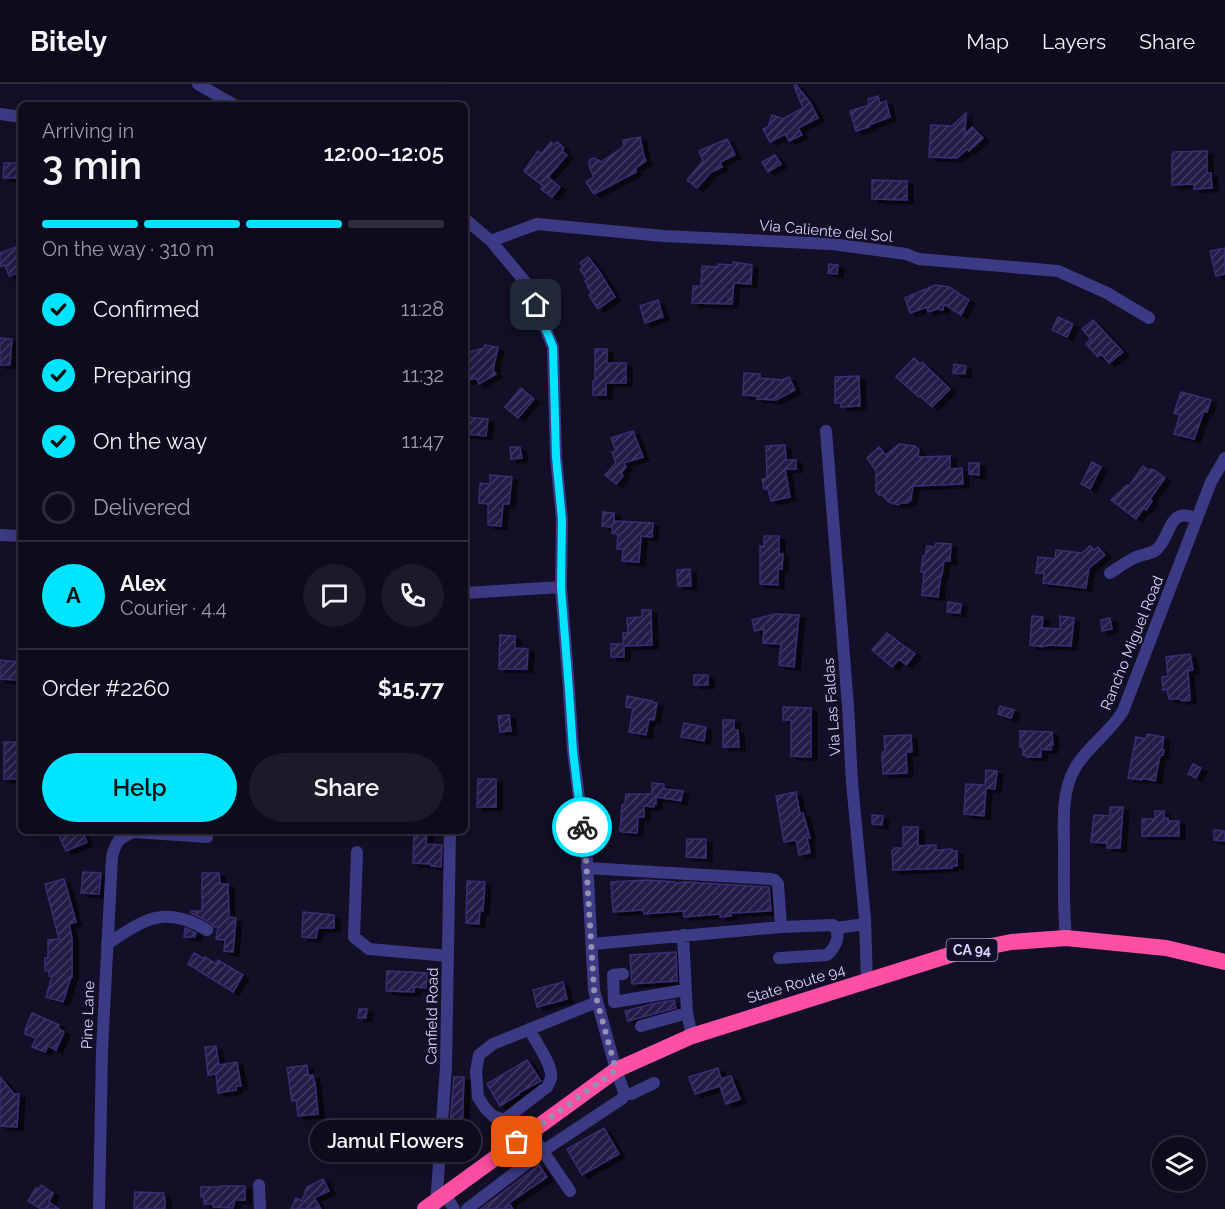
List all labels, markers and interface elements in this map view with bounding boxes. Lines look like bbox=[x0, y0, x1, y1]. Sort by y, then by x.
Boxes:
text: Bitely bbox=[30, 25, 107, 58]
text: Map bbox=[966, 29, 1009, 54]
text: Layers bbox=[1042, 29, 1106, 54]
text: Share bbox=[1139, 29, 1195, 54]
text: Arriving in bbox=[42, 119, 134, 143]
text: 12:00–12:05 bbox=[324, 140, 444, 166]
text: 3 min bbox=[42, 142, 142, 188]
street label: Via Caliente del Sol bbox=[758, 216, 894, 246]
text: On the way · 310 m bbox=[42, 237, 214, 261]
pin bbox=[510, 279, 561, 330]
icon: home bbox=[519, 288, 552, 321]
icon: check bbox=[42, 293, 75, 326]
text: Confirmed bbox=[93, 296, 200, 322]
text: 11:28 bbox=[401, 297, 444, 321]
icon: check bbox=[42, 359, 75, 392]
text: Preparing bbox=[93, 362, 191, 388]
text: 11:32 bbox=[402, 363, 444, 387]
icon: check bbox=[42, 425, 75, 458]
text: On the way bbox=[93, 428, 207, 454]
text: 11:47 bbox=[402, 429, 444, 453]
text: Delivered bbox=[93, 494, 191, 520]
button: chat bbox=[303, 564, 366, 627]
button: phone bbox=[381, 564, 444, 627]
text: Alex bbox=[120, 570, 166, 596]
street label: Rancho Miguel Road bbox=[1097, 573, 1167, 713]
text: A bbox=[66, 582, 81, 608]
text: Courier · 4.4 bbox=[120, 596, 227, 620]
street label: Via Las Faldas bbox=[820, 657, 844, 757]
text: Order #2260 bbox=[42, 675, 170, 701]
text: $15.77 bbox=[378, 675, 444, 701]
button: Help bbox=[42, 753, 237, 822]
button: Share bbox=[249, 753, 444, 822]
courier bbox=[552, 797, 612, 857]
icon: bike bbox=[566, 811, 599, 844]
road number: CA 94 bbox=[946, 939, 998, 961]
street label: State Route 94 bbox=[745, 961, 847, 1007]
street label: Canfield Road bbox=[422, 967, 442, 1065]
street label: Pine Lane bbox=[78, 980, 98, 1050]
pin bbox=[491, 1116, 542, 1167]
callout: Jamul Flowers bbox=[310, 1121, 481, 1163]
icon: bag bbox=[500, 1125, 533, 1158]
text: Jamul Flowers bbox=[327, 1129, 464, 1153]
map controls bbox=[1152, 1137, 1206, 1191]
button: layers bbox=[1152, 1137, 1206, 1191]

